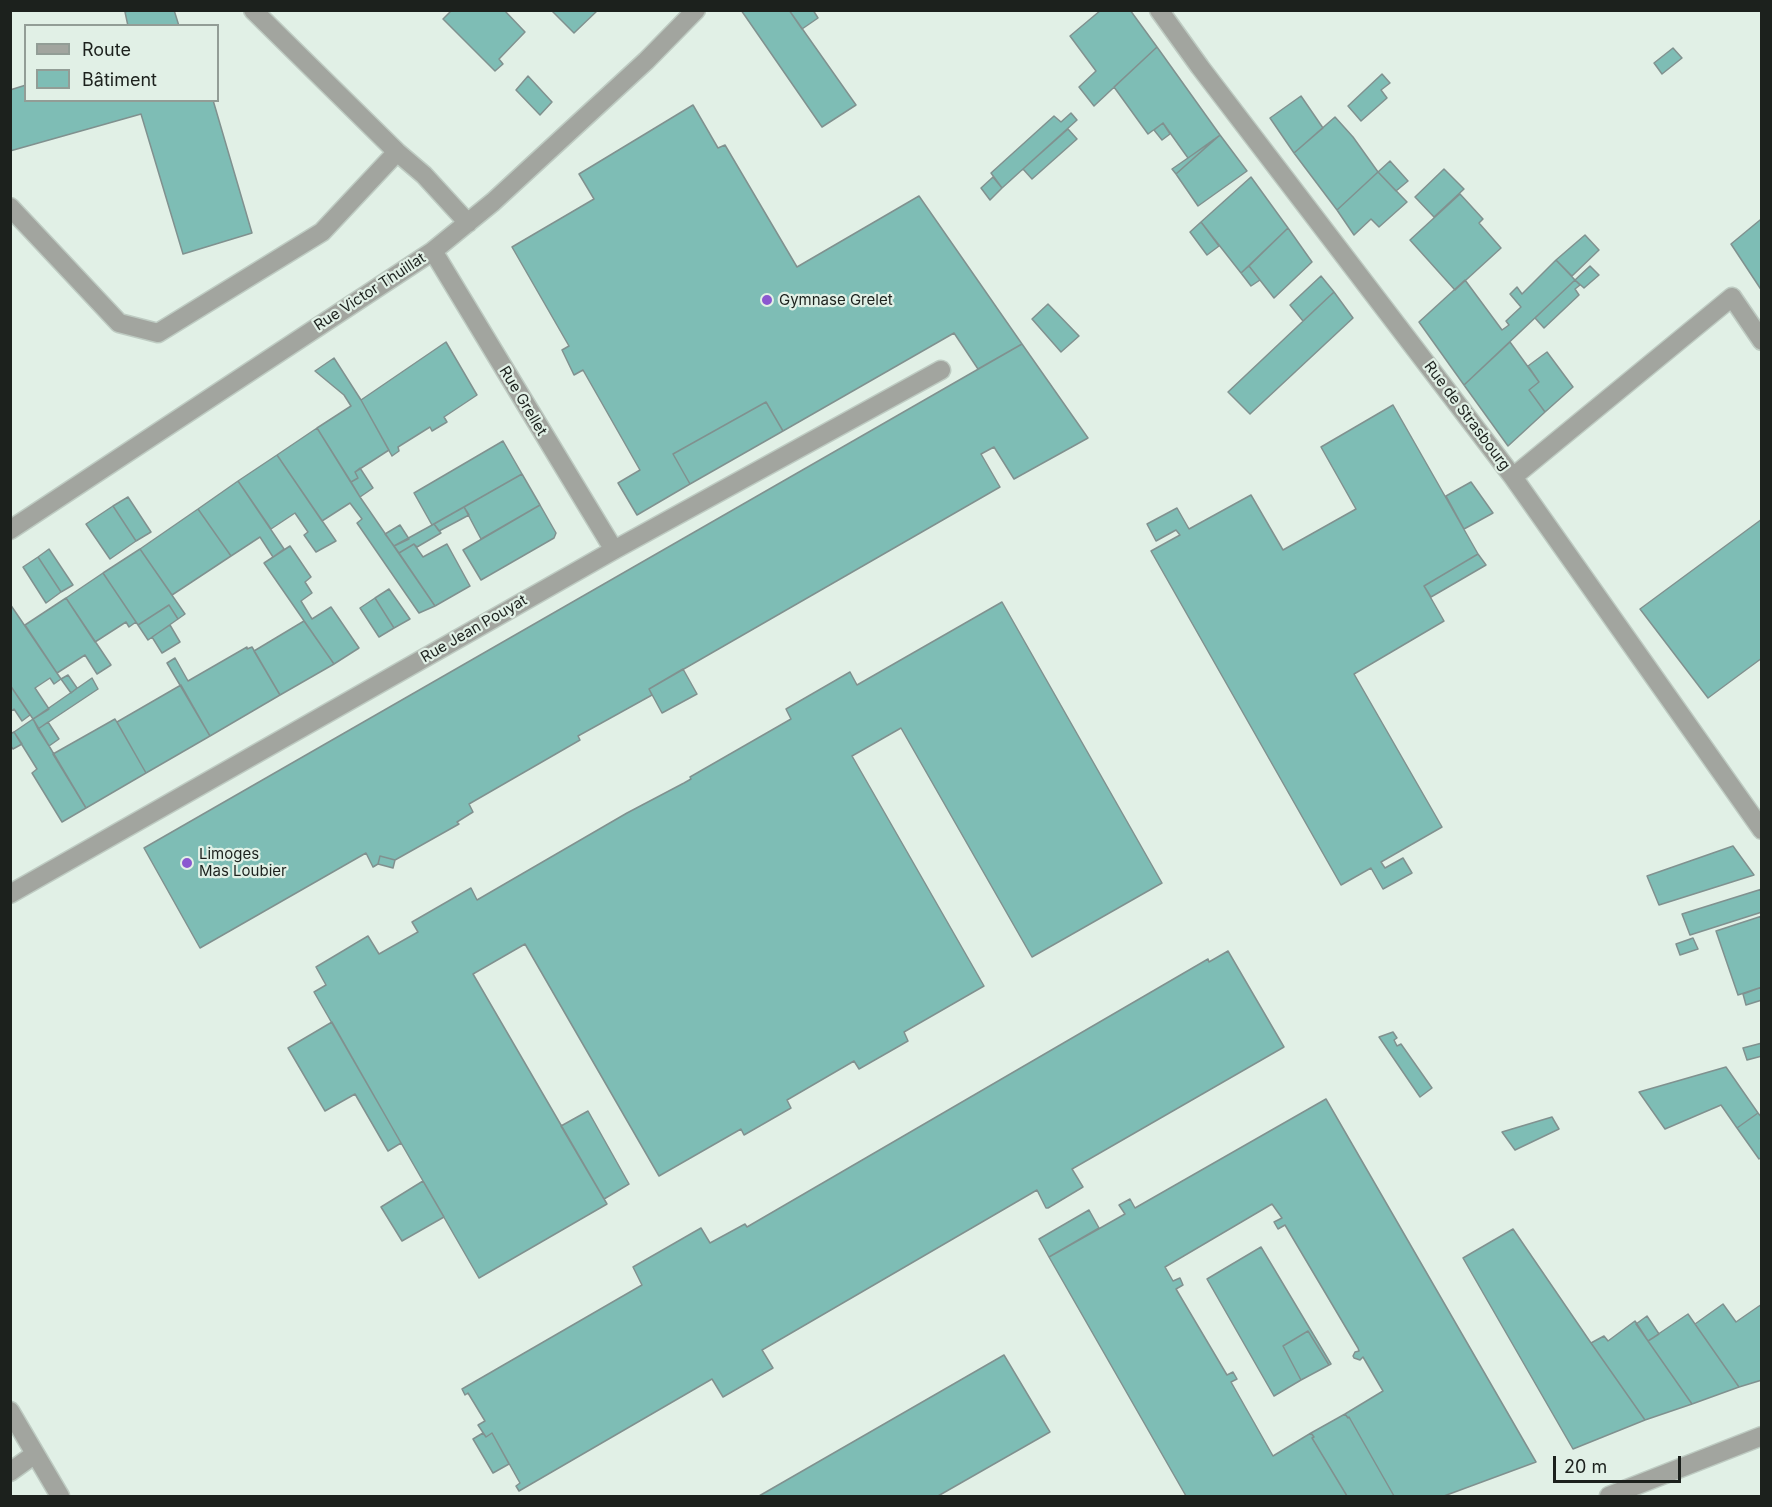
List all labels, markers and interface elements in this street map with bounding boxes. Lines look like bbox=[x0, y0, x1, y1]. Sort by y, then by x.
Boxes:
legend bbox=[24, 24, 219, 102]
text: Route bbox=[82, 39, 131, 60]
text: Bâtiment bbox=[82, 69, 157, 90]
street label: Rue Victor Thuillat bbox=[311, 249, 429, 335]
place label: Gymnase Grelet bbox=[779, 291, 893, 309]
marker: Gymnase Grelet bbox=[760, 293, 774, 307]
street label: Rue de Strasbourg bbox=[1420, 358, 1514, 474]
street label: Rue Grellet bbox=[495, 363, 551, 439]
street label: Rue Jean Pouyat bbox=[418, 591, 530, 667]
place label: Limoges Mas Loubier bbox=[199, 845, 287, 880]
marker: Limoges Mas Loubier bbox=[180, 856, 194, 870]
scale bar bbox=[1556, 1444, 1684, 1482]
text: 20 m bbox=[1564, 1456, 1607, 1477]

